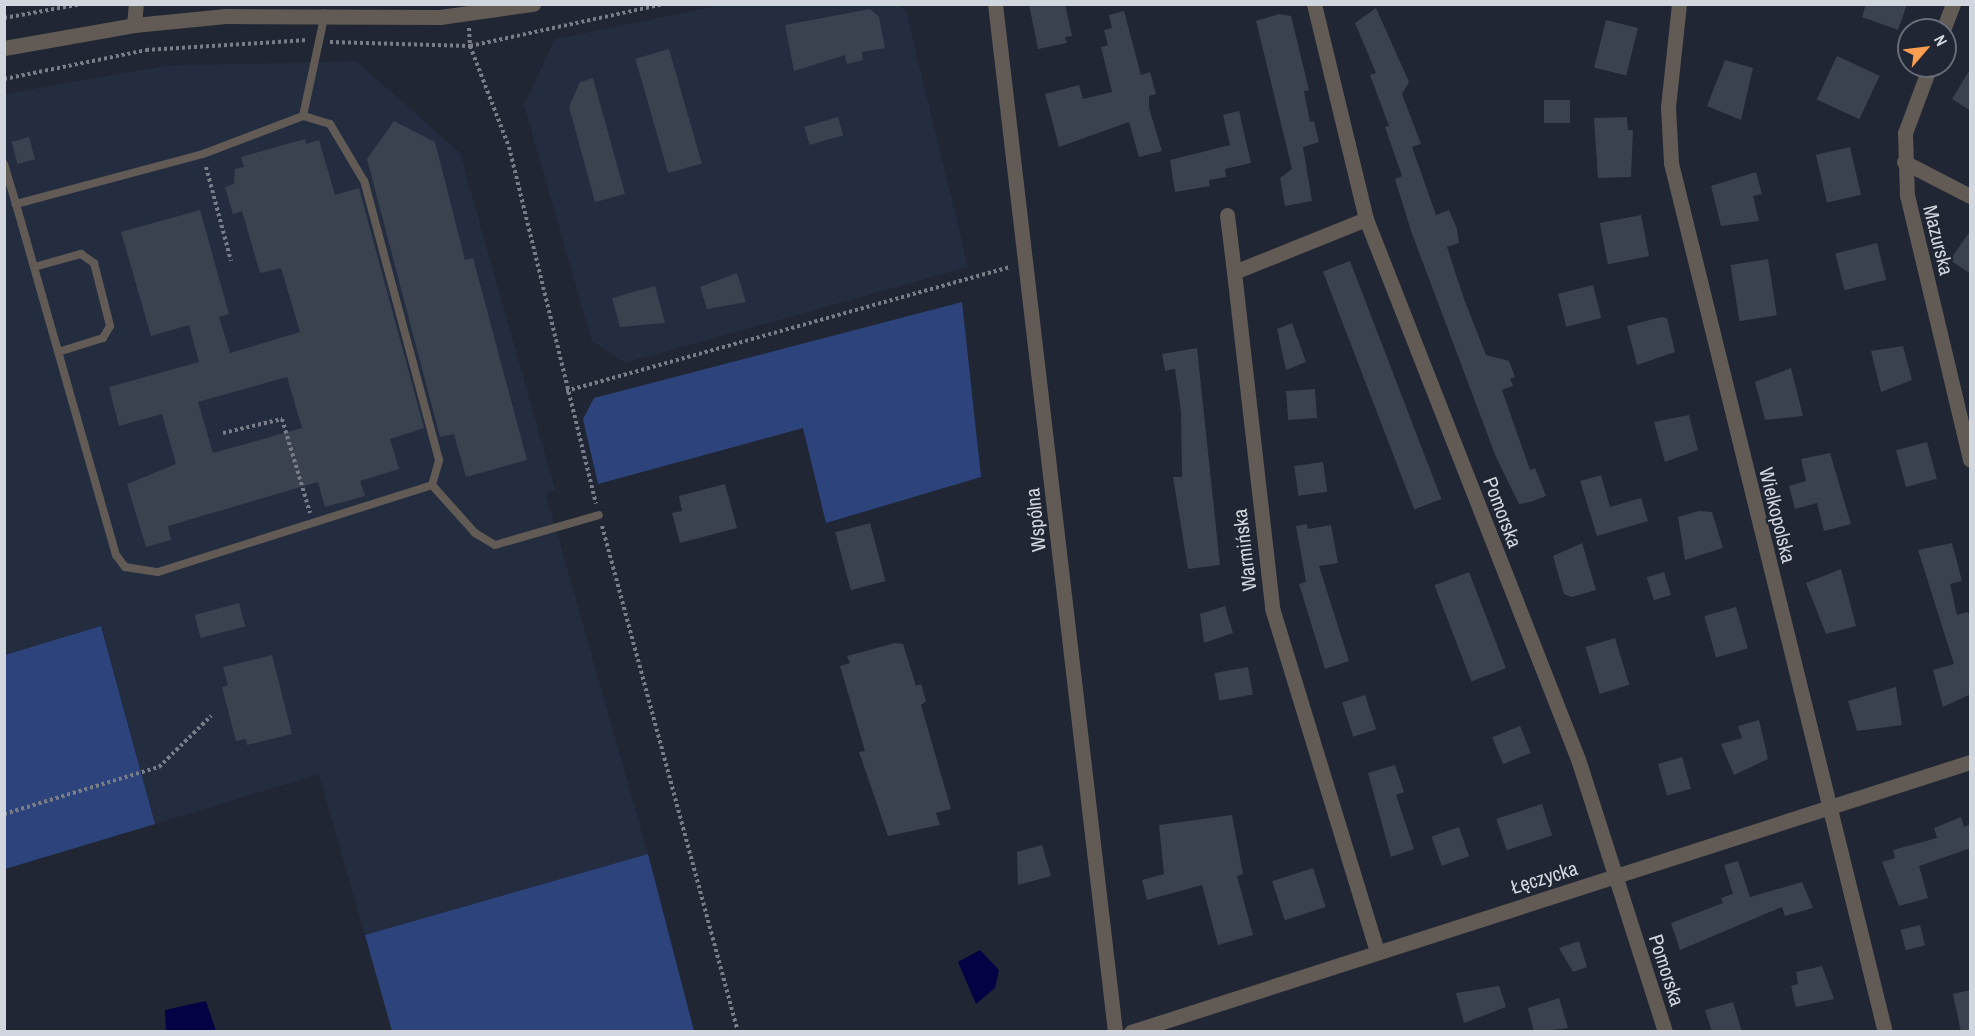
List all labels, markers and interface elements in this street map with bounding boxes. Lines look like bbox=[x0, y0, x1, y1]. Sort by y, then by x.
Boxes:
north arrow bbox=[1897, 18, 1957, 78]
text: N bbox=[1929, 31, 1953, 50]
street label: Mazurska bbox=[1919, 203, 1959, 277]
street label: Wielkopolska bbox=[1755, 465, 1801, 565]
street label: Pomorska bbox=[1479, 473, 1527, 551]
street label: Wspólna bbox=[1020, 487, 1050, 553]
street label: Warmińska bbox=[1227, 508, 1261, 592]
street label: Łęczycka bbox=[1508, 856, 1580, 898]
street label: Pomorska bbox=[1644, 931, 1690, 1009]

